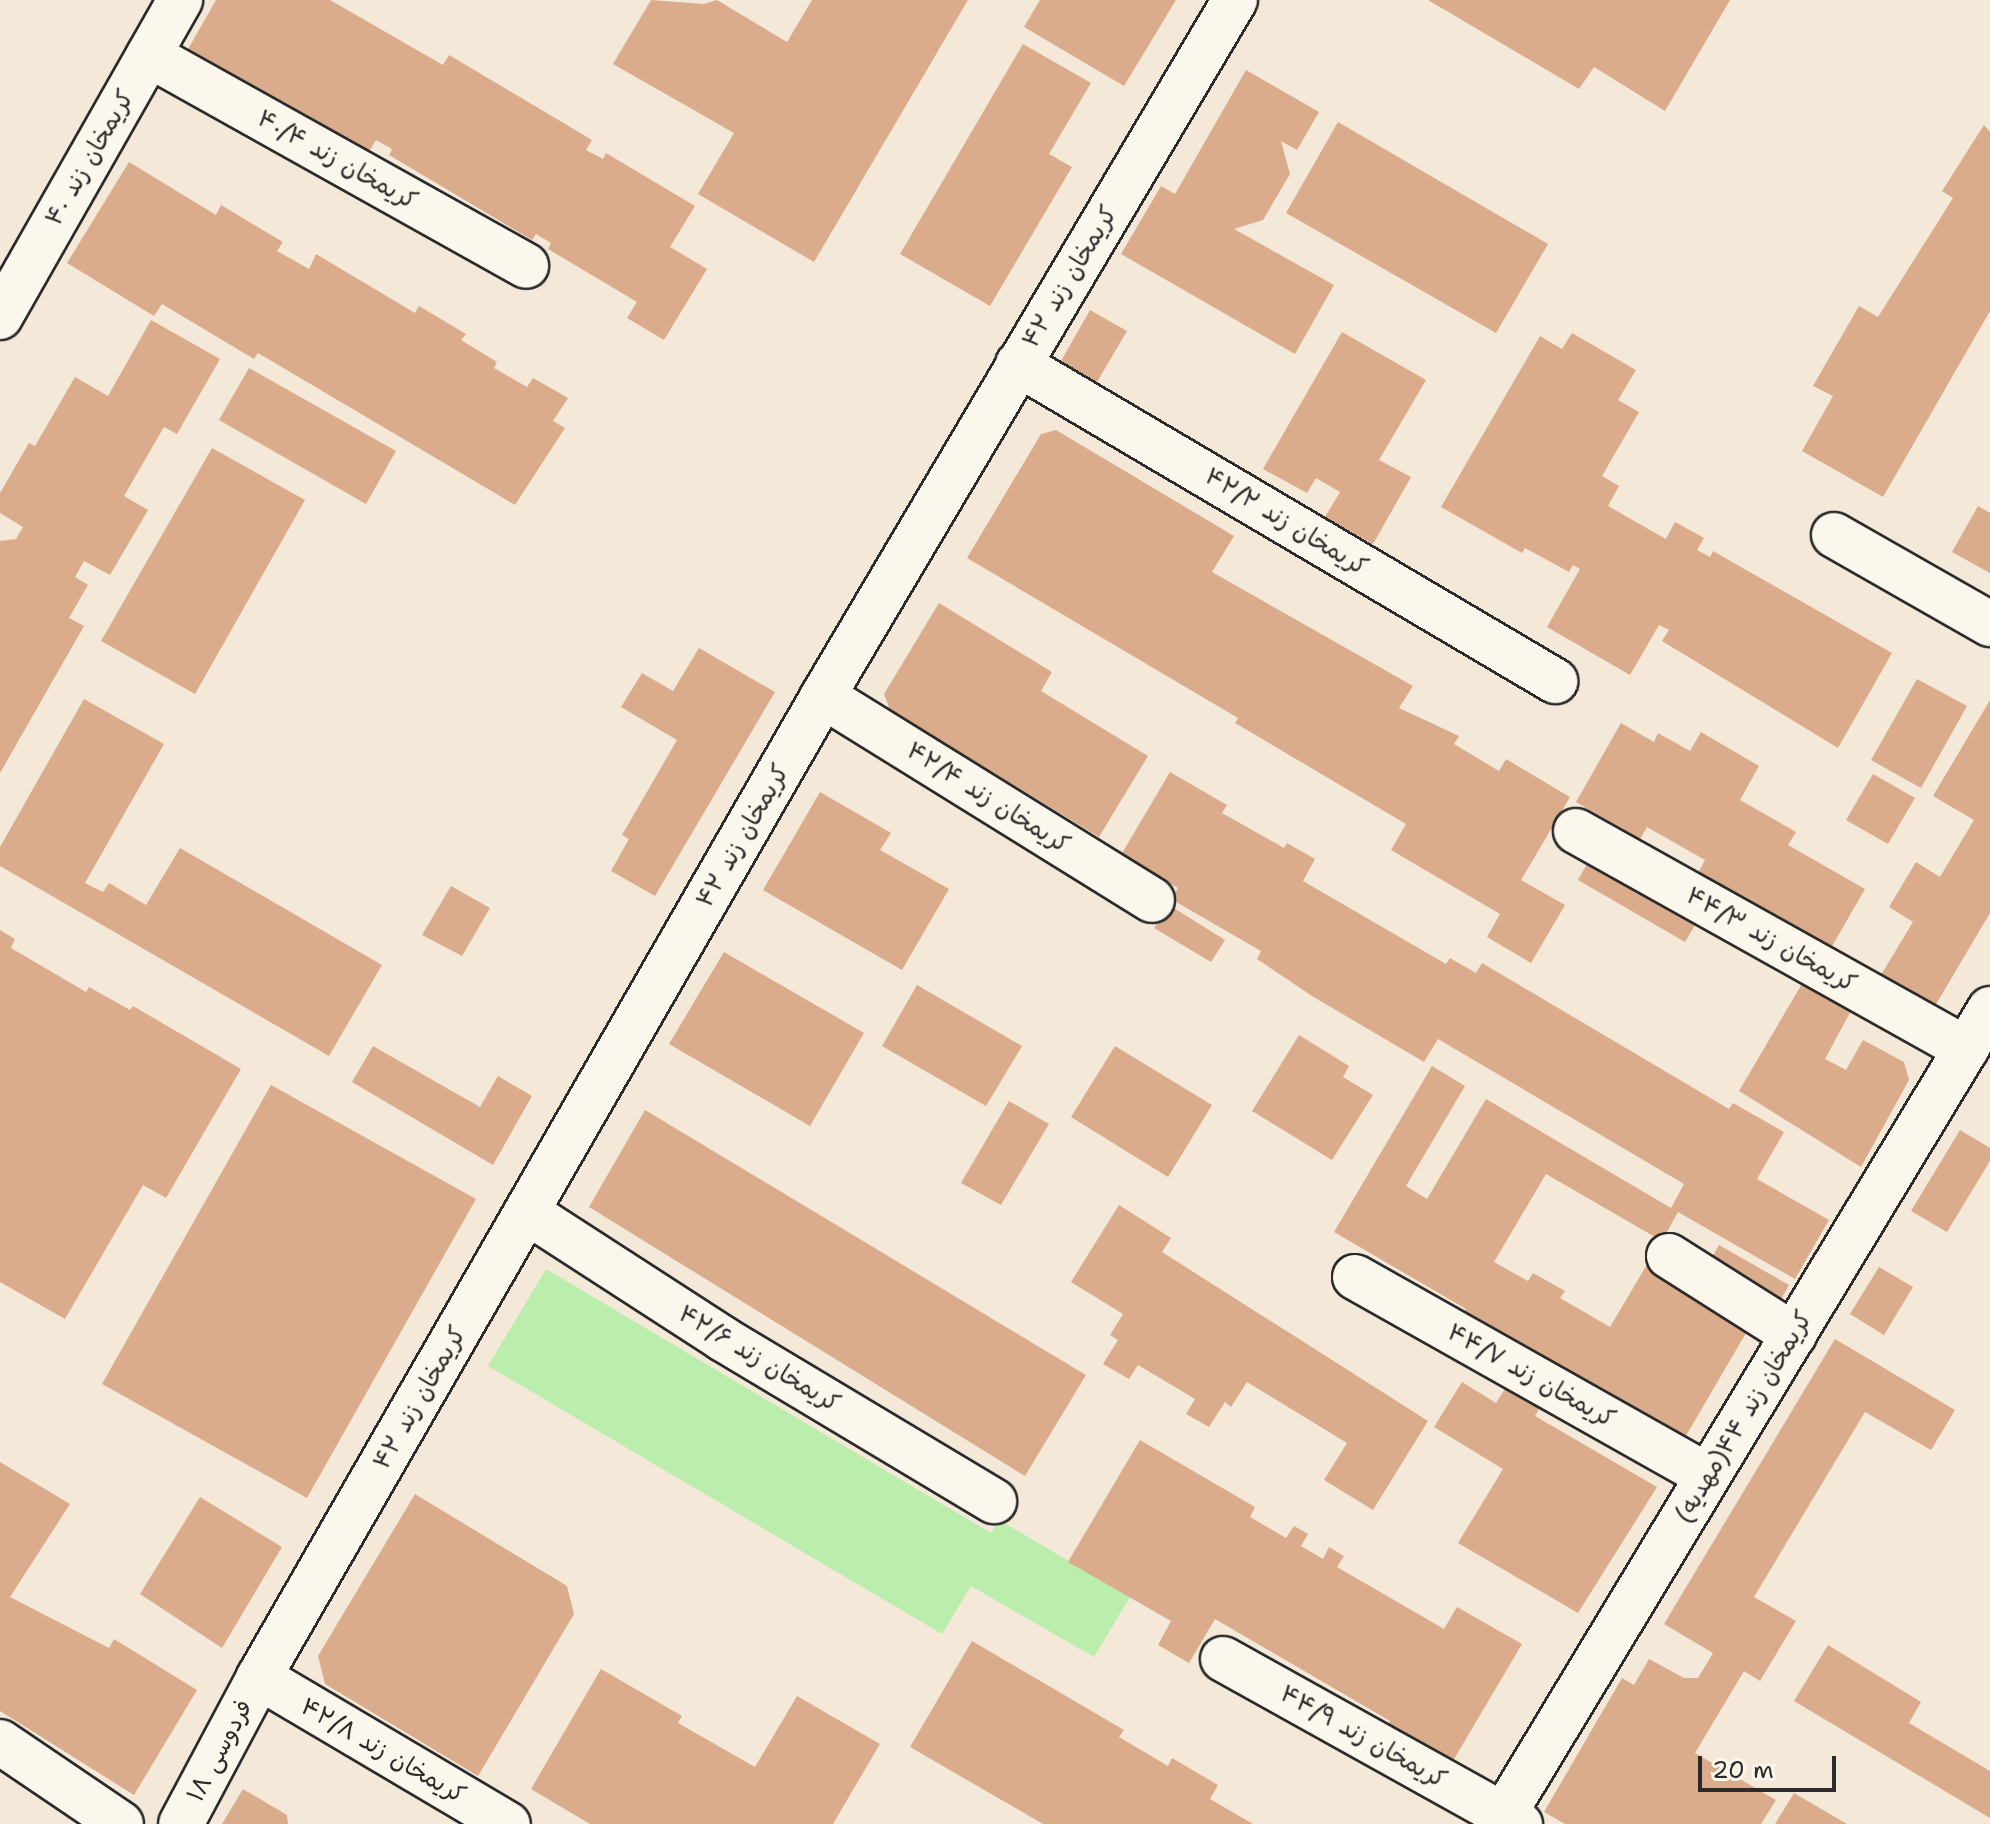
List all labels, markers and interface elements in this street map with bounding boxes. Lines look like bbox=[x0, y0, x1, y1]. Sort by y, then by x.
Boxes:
street label: کریمخان زند ۴۰ bbox=[40, 85, 140, 231]
street label: کریمخان زند ۴۰/۴ bbox=[252, 104, 422, 216]
street label: کریمخان زند ۴۲ bbox=[1016, 201, 1124, 353]
street label: کریمخان زند ۴۲/۲ bbox=[1199, 462, 1373, 582]
street label: کریمخان زند ۴۲/۴ bbox=[901, 736, 1075, 860]
street label: کریمخان زند ۴۲ bbox=[690, 759, 796, 913]
street label: کریمخان زند ۴۴/۳ bbox=[1681, 881, 1861, 999]
street label: کریمخان زند ۴۲/۶ bbox=[673, 1299, 845, 1419]
street label: کریمخان زند ۴۴(مهدیه) bbox=[1669, 1306, 1819, 1528]
street label: کریمخان زند ۴۴/۷ bbox=[1442, 1318, 1620, 1434]
street label: کریمخان زند ۴۲ bbox=[367, 1321, 473, 1475]
street label: کریمخان زند ۴۴/۹ bbox=[1275, 1679, 1451, 1795]
street label: کریمخان زند ۴۲/۸ bbox=[295, 1692, 471, 1810]
street label: فردوسی ۱۸ bbox=[181, 1695, 259, 1807]
scale bar bbox=[1702, 1740, 1840, 1790]
text: 20 m bbox=[1712, 1754, 1774, 1786]

